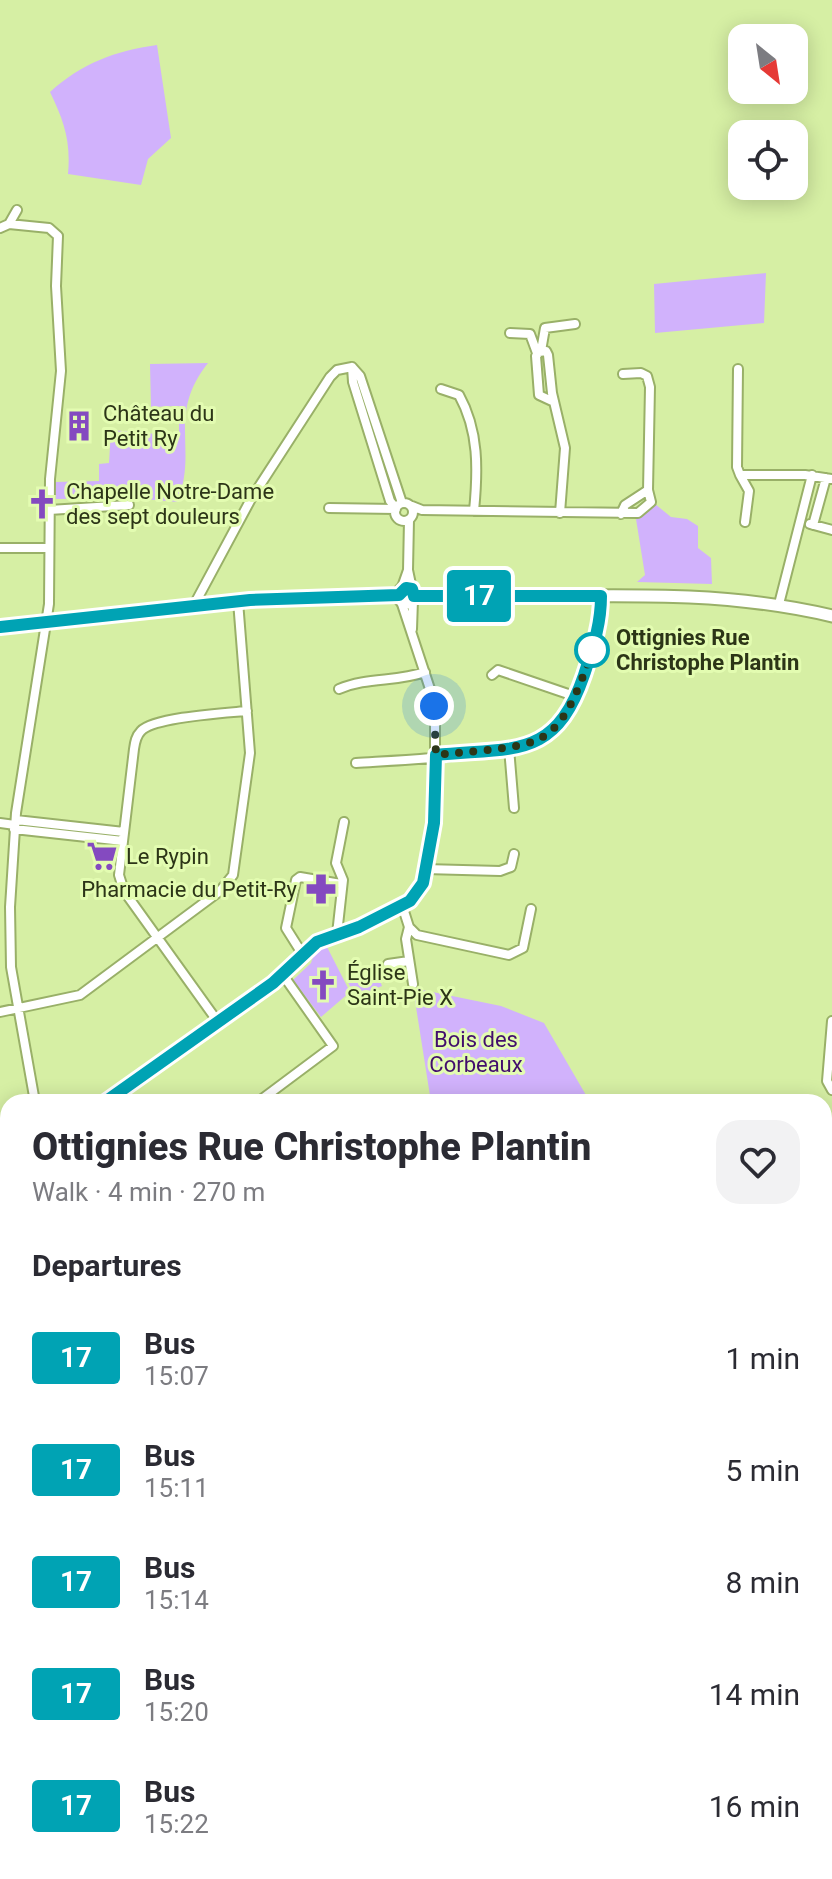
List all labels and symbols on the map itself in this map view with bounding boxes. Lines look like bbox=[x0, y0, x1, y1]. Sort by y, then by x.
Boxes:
north arrow bbox=[728, 24, 808, 104]
place label: Château du Petit Ry bbox=[103, 401, 214, 451]
building icon: Château du Petit Ry bbox=[62, 409, 96, 443]
place label: Chapelle Notre-Dame des sept douleurs bbox=[66, 479, 274, 529]
church icon: Chapelle Notre-Dame des sept douleurs bbox=[25, 487, 59, 521]
line badge: 17 bbox=[443, 570, 515, 622]
place label: Ottignies Rue Christophe Plantin bbox=[616, 625, 799, 675]
marker: Ottignies Rue Christophe Plantin bbox=[575, 633, 609, 667]
your location bbox=[414, 686, 454, 726]
supermarket icon: Le Rypin bbox=[85, 839, 119, 873]
place label: Le Rypin bbox=[126, 844, 209, 869]
pharmacy icon: Pharmacie du Petit-Ry bbox=[304, 872, 338, 906]
place label: Pharmacie du Petit-Ry bbox=[81, 877, 298, 902]
place label: Église Saint-Pie X bbox=[347, 960, 453, 1010]
church icon: Église Saint-Pie X bbox=[306, 968, 340, 1002]
park label: Bois des Corbeaux bbox=[429, 1027, 523, 1077]

